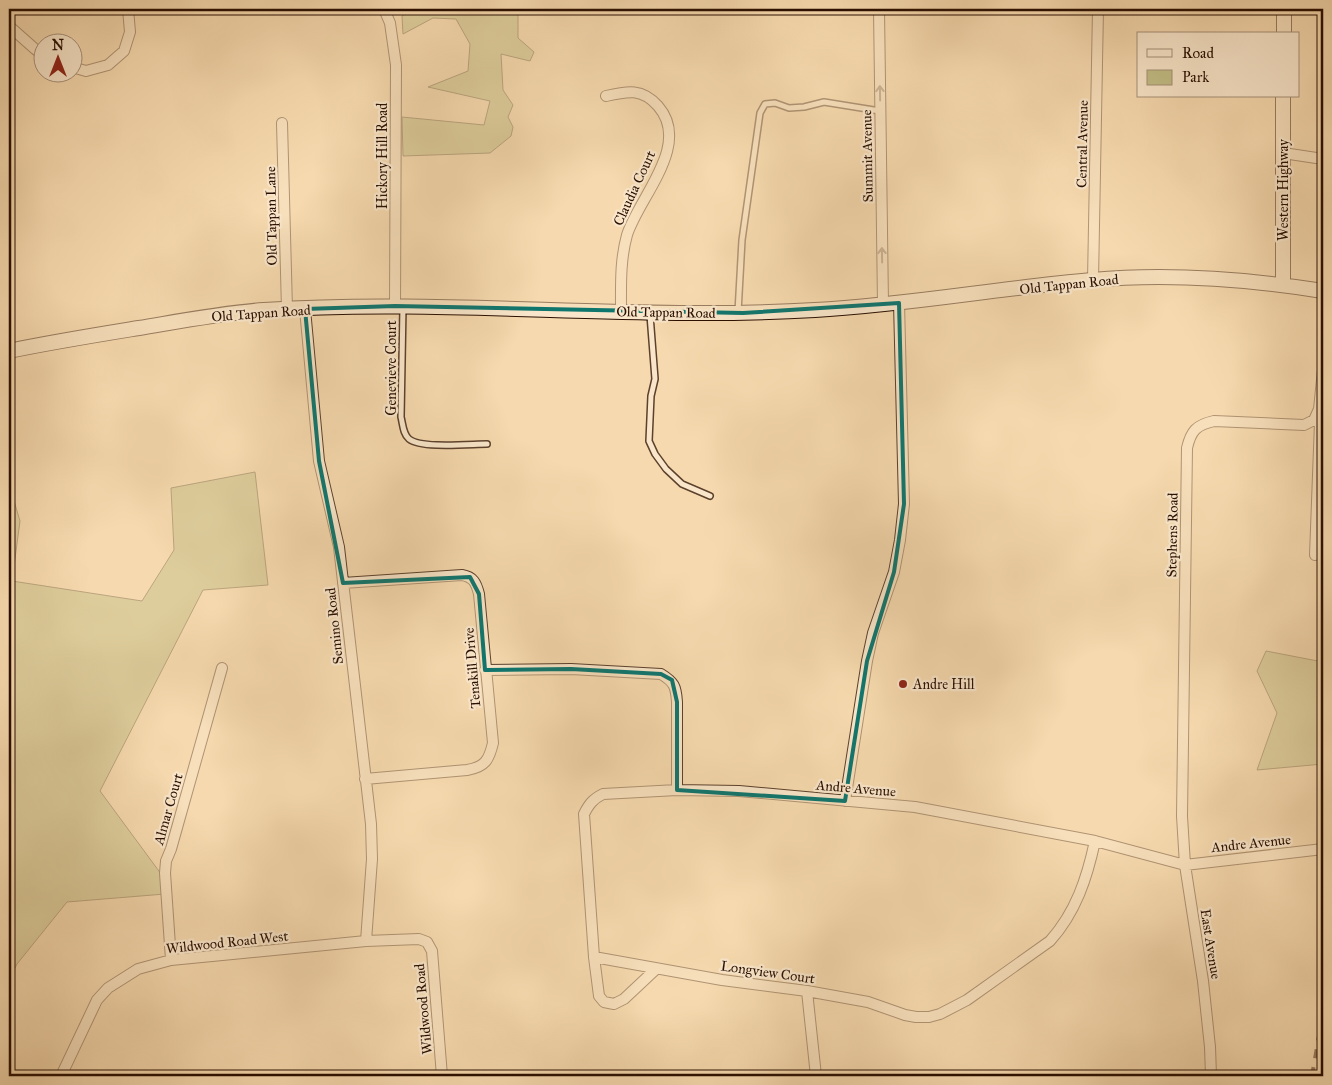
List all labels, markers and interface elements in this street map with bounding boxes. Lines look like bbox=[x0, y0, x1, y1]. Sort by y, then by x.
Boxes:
north arrow bbox=[32, 32, 82, 82]
legend bbox=[1137, 32, 1300, 98]
text: N bbox=[52, 37, 64, 54]
text: Road bbox=[1182, 44, 1214, 62]
text: Park bbox=[1182, 68, 1209, 86]
one-way arrow bbox=[875, 85, 885, 101]
street label: Central Avenue bbox=[1073, 100, 1092, 188]
street label: Hickory Hill Road bbox=[374, 103, 391, 209]
street label: Summit Avenue bbox=[858, 109, 877, 203]
street label: Western Highway bbox=[1275, 139, 1292, 241]
street label: Claudia Court bbox=[610, 148, 659, 228]
street label: Old Tappan Lane bbox=[262, 166, 281, 266]
one-way arrow bbox=[877, 247, 887, 264]
street label: Old Tappan Road bbox=[1019, 271, 1119, 298]
street label: Old Tappan Road bbox=[211, 302, 311, 325]
street label: Old Tappan Road bbox=[616, 303, 716, 322]
street label: Genevieve Court bbox=[383, 320, 400, 416]
street label: Stephens Road bbox=[1163, 492, 1182, 578]
street label: Semino Road bbox=[322, 587, 347, 665]
street label: Tenakill Drive bbox=[460, 627, 484, 709]
place label: Andre Hill bbox=[912, 676, 975, 693]
marker: Andre Hill bbox=[897, 678, 909, 690]
street label: Almar Court bbox=[150, 771, 187, 848]
street label: Andre Avenue bbox=[814, 776, 897, 800]
street label: Andre Avenue bbox=[1209, 831, 1292, 856]
street label: East Avenue bbox=[1197, 908, 1224, 981]
street label: Wildwood Road West bbox=[165, 928, 289, 957]
street label: Longview Court bbox=[720, 957, 816, 988]
street label: Wildwood Road bbox=[411, 963, 436, 1055]

